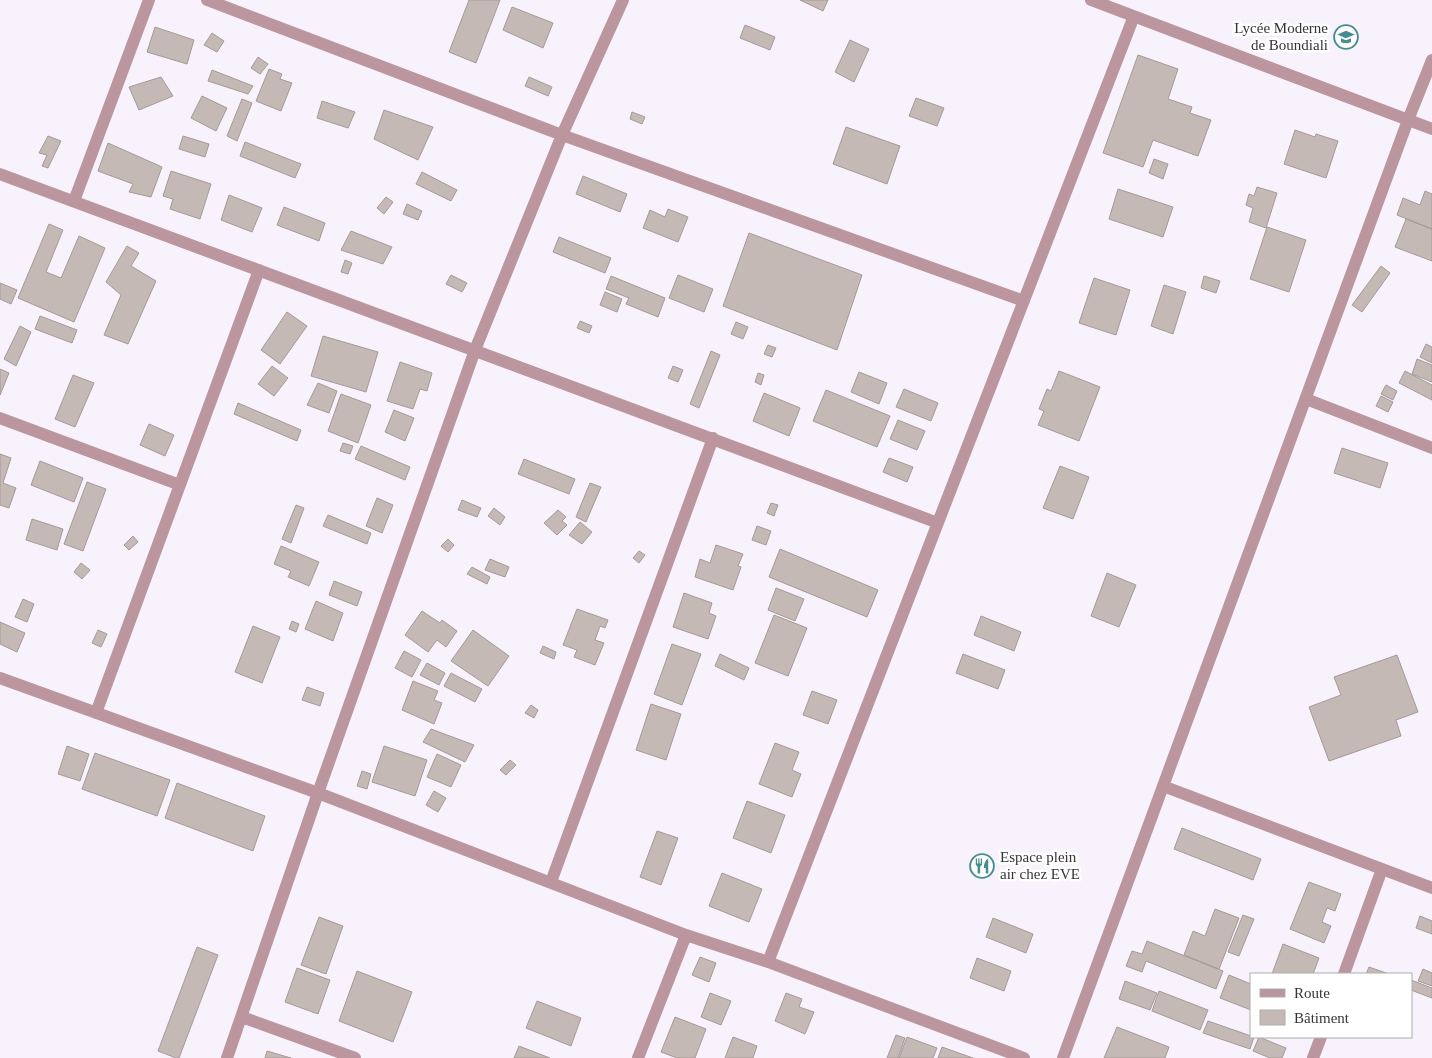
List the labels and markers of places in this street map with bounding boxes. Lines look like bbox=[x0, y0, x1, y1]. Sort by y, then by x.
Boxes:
place label: Lycée Moderne de Boundiali bbox=[1234, 20, 1328, 53]
school or university icon: Lycée Moderne de Boundiali bbox=[1333, 24, 1359, 50]
place label: Espace plein air chez EVE bbox=[1000, 849, 1080, 882]
restaurant icon: Espace plein air chez EVE bbox=[969, 853, 995, 879]

